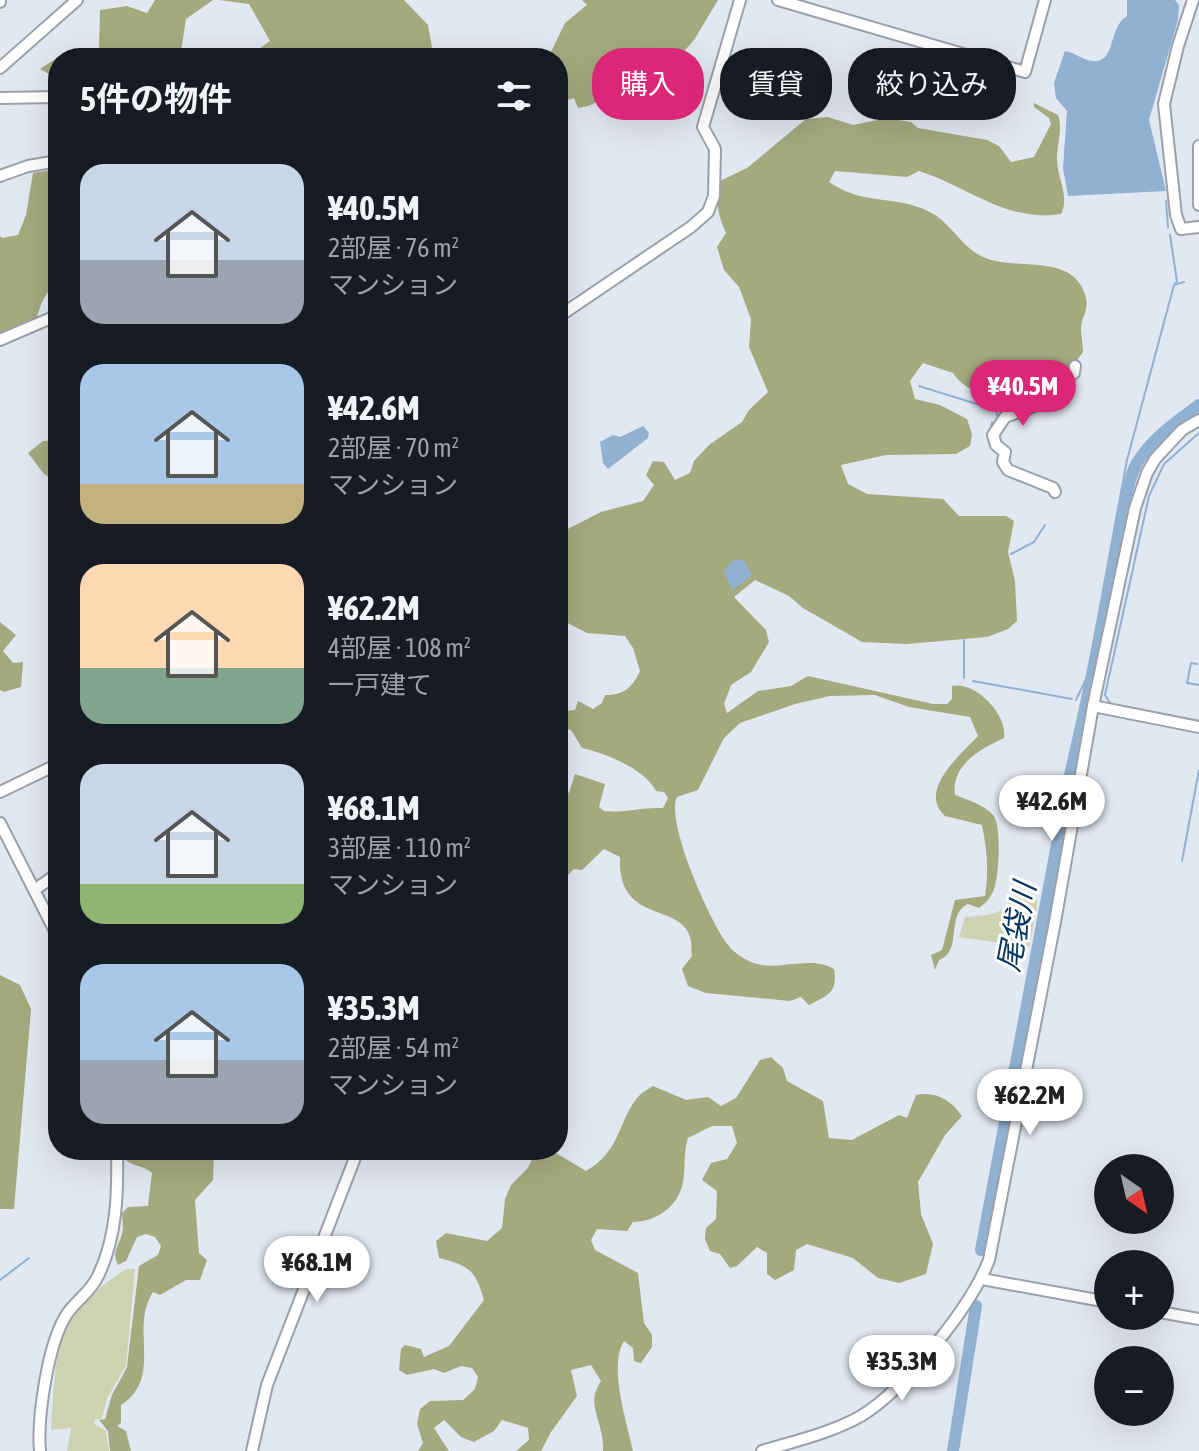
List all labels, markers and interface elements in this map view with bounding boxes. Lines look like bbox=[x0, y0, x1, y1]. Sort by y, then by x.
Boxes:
chip: 購入 bbox=[592, 48, 704, 120]
chip: 賃貸 bbox=[720, 48, 832, 120]
chip: 絞り込み bbox=[848, 48, 1016, 120]
icon: filters bbox=[492, 74, 536, 118]
text: 5件の物件 bbox=[80, 79, 232, 118]
text: ¥40.5M bbox=[328, 188, 420, 227]
icon: home bbox=[144, 196, 240, 292]
text: 2部屋 · 76 m² bbox=[328, 233, 459, 263]
text: マンション bbox=[328, 270, 458, 300]
pin: ¥40.5M bbox=[958, 360, 1088, 428]
text: ¥40.5M bbox=[988, 371, 1058, 401]
text: ¥42.6M bbox=[328, 388, 420, 427]
icon: home bbox=[144, 396, 240, 492]
text: 2部屋 · 70 m² bbox=[328, 433, 459, 463]
text: マンション bbox=[328, 470, 458, 500]
text: ¥62.2M bbox=[328, 588, 420, 627]
icon: home bbox=[144, 596, 240, 692]
text: 4部屋 · 108 m² bbox=[328, 633, 471, 663]
text: 一戸建て bbox=[328, 670, 432, 700]
pin: ¥42.6M bbox=[987, 775, 1117, 843]
text: ¥42.6M bbox=[1017, 786, 1087, 816]
text: ¥68.1M bbox=[328, 788, 420, 827]
icon: home bbox=[144, 796, 240, 892]
text: 3部屋 · 110 m² bbox=[328, 833, 471, 863]
text: マンション bbox=[328, 870, 458, 900]
water label: 尾袋川 bbox=[991, 876, 1042, 974]
text: ¥35.3M bbox=[328, 988, 420, 1027]
icon: home bbox=[144, 996, 240, 1092]
text: 2部屋 · 54 m² bbox=[328, 1033, 459, 1063]
pin: ¥62.2M bbox=[965, 1069, 1095, 1137]
text: マンション bbox=[328, 1070, 458, 1100]
text: ¥62.2M bbox=[995, 1080, 1065, 1110]
north arrow bbox=[1094, 1154, 1174, 1234]
map controls bbox=[1094, 1154, 1174, 1426]
pin: ¥68.1M bbox=[252, 1236, 382, 1304]
text: ¥68.1M bbox=[282, 1247, 352, 1277]
button: + bbox=[1094, 1250, 1174, 1330]
pin: ¥35.3M bbox=[837, 1335, 967, 1403]
text: ¥35.3M bbox=[867, 1346, 937, 1376]
button: − bbox=[1094, 1346, 1174, 1426]

